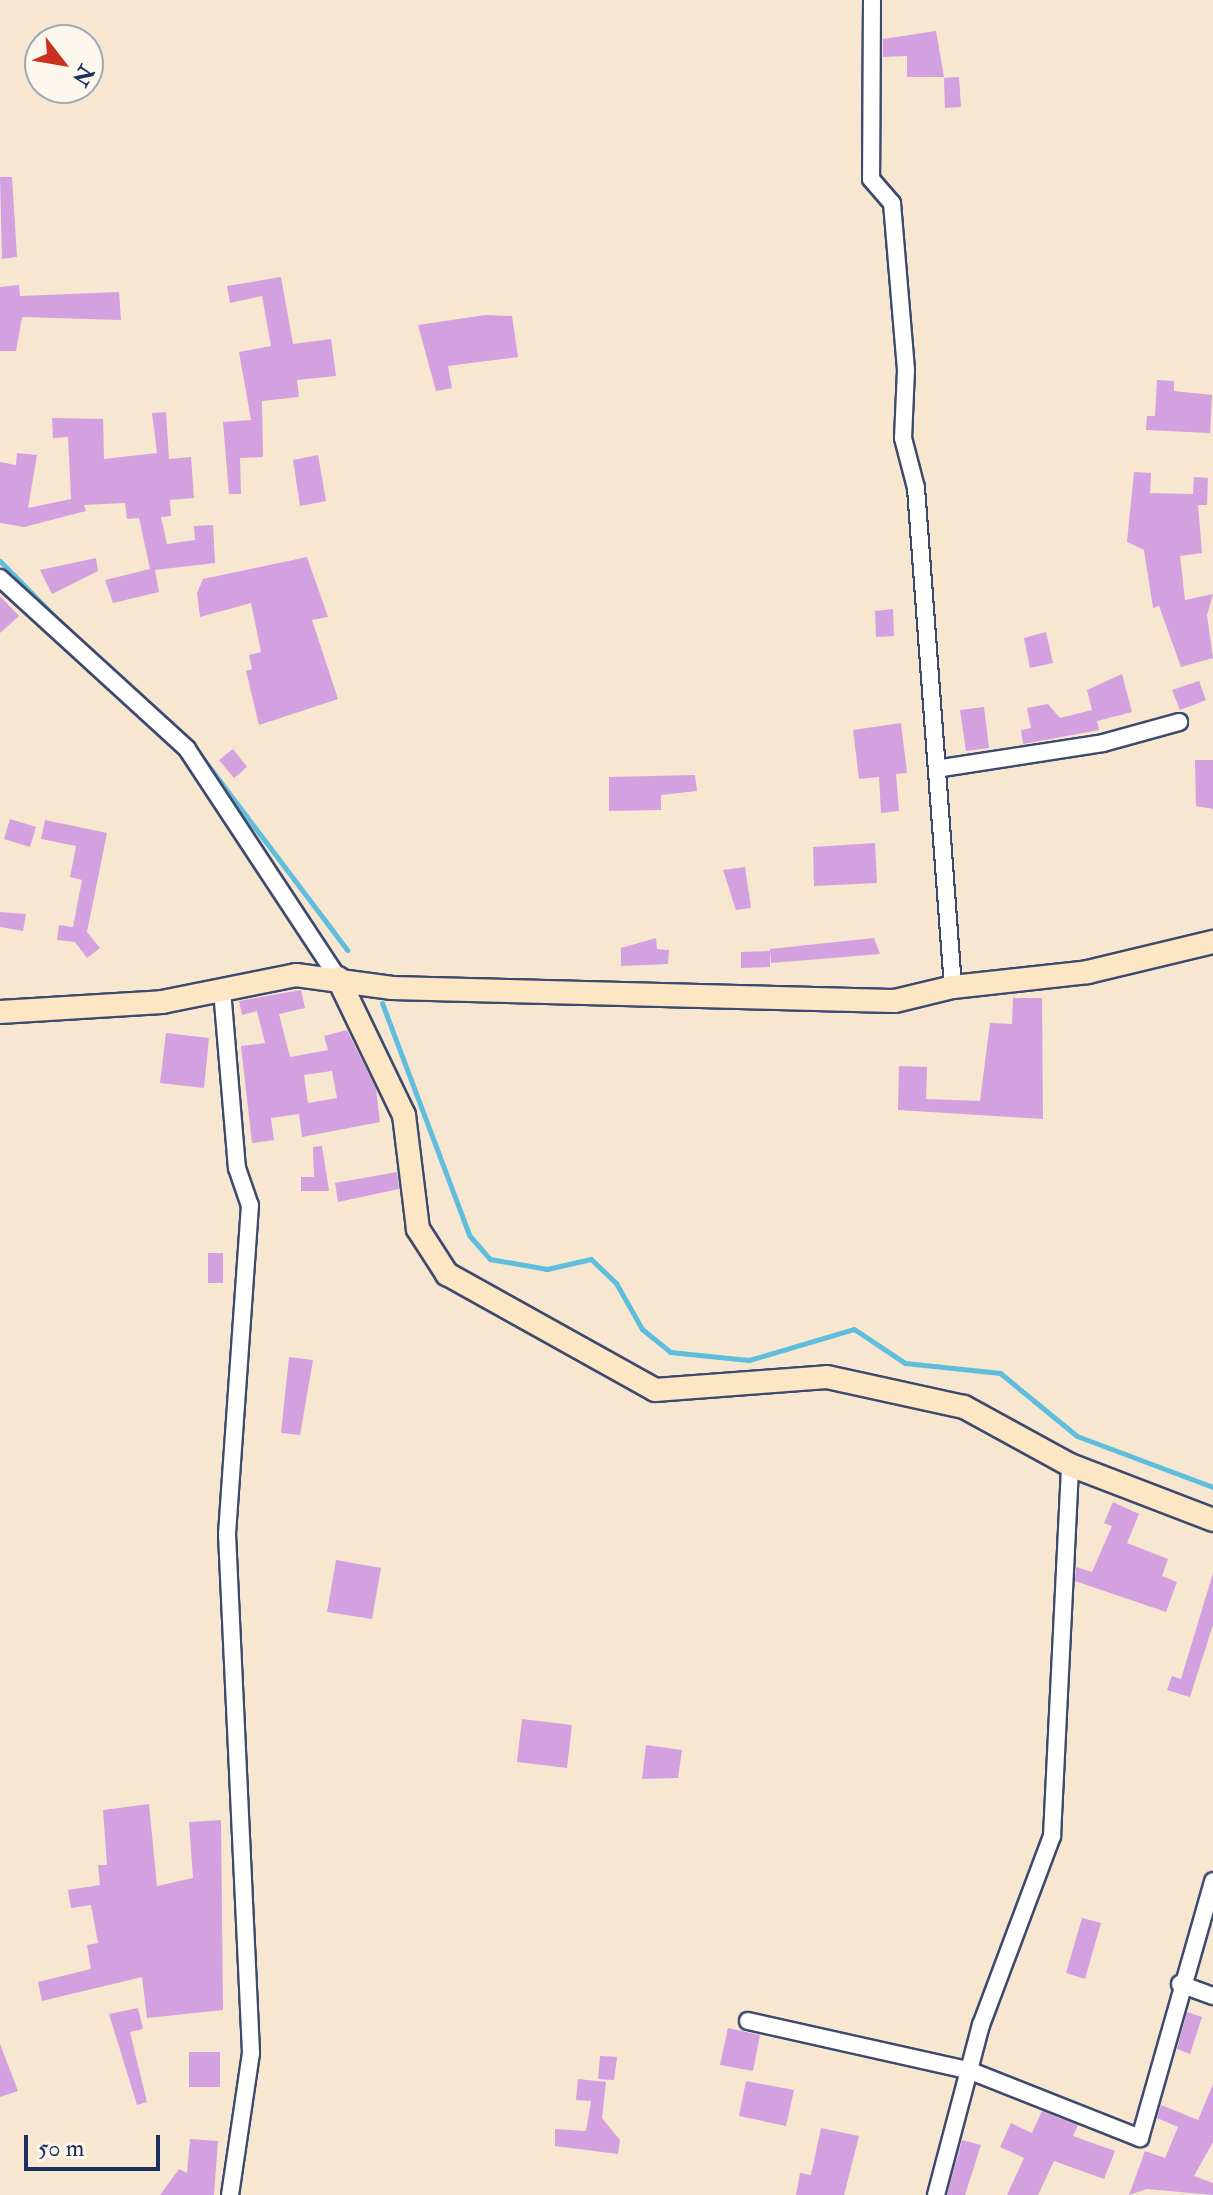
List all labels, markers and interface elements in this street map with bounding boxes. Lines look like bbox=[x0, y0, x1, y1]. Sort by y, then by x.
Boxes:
north arrow bbox=[24, 24, 104, 104]
text: N bbox=[66, 60, 100, 91]
scale bar bbox=[28, 2119, 164, 2169]
text: 50 m bbox=[38, 2133, 84, 2164]

